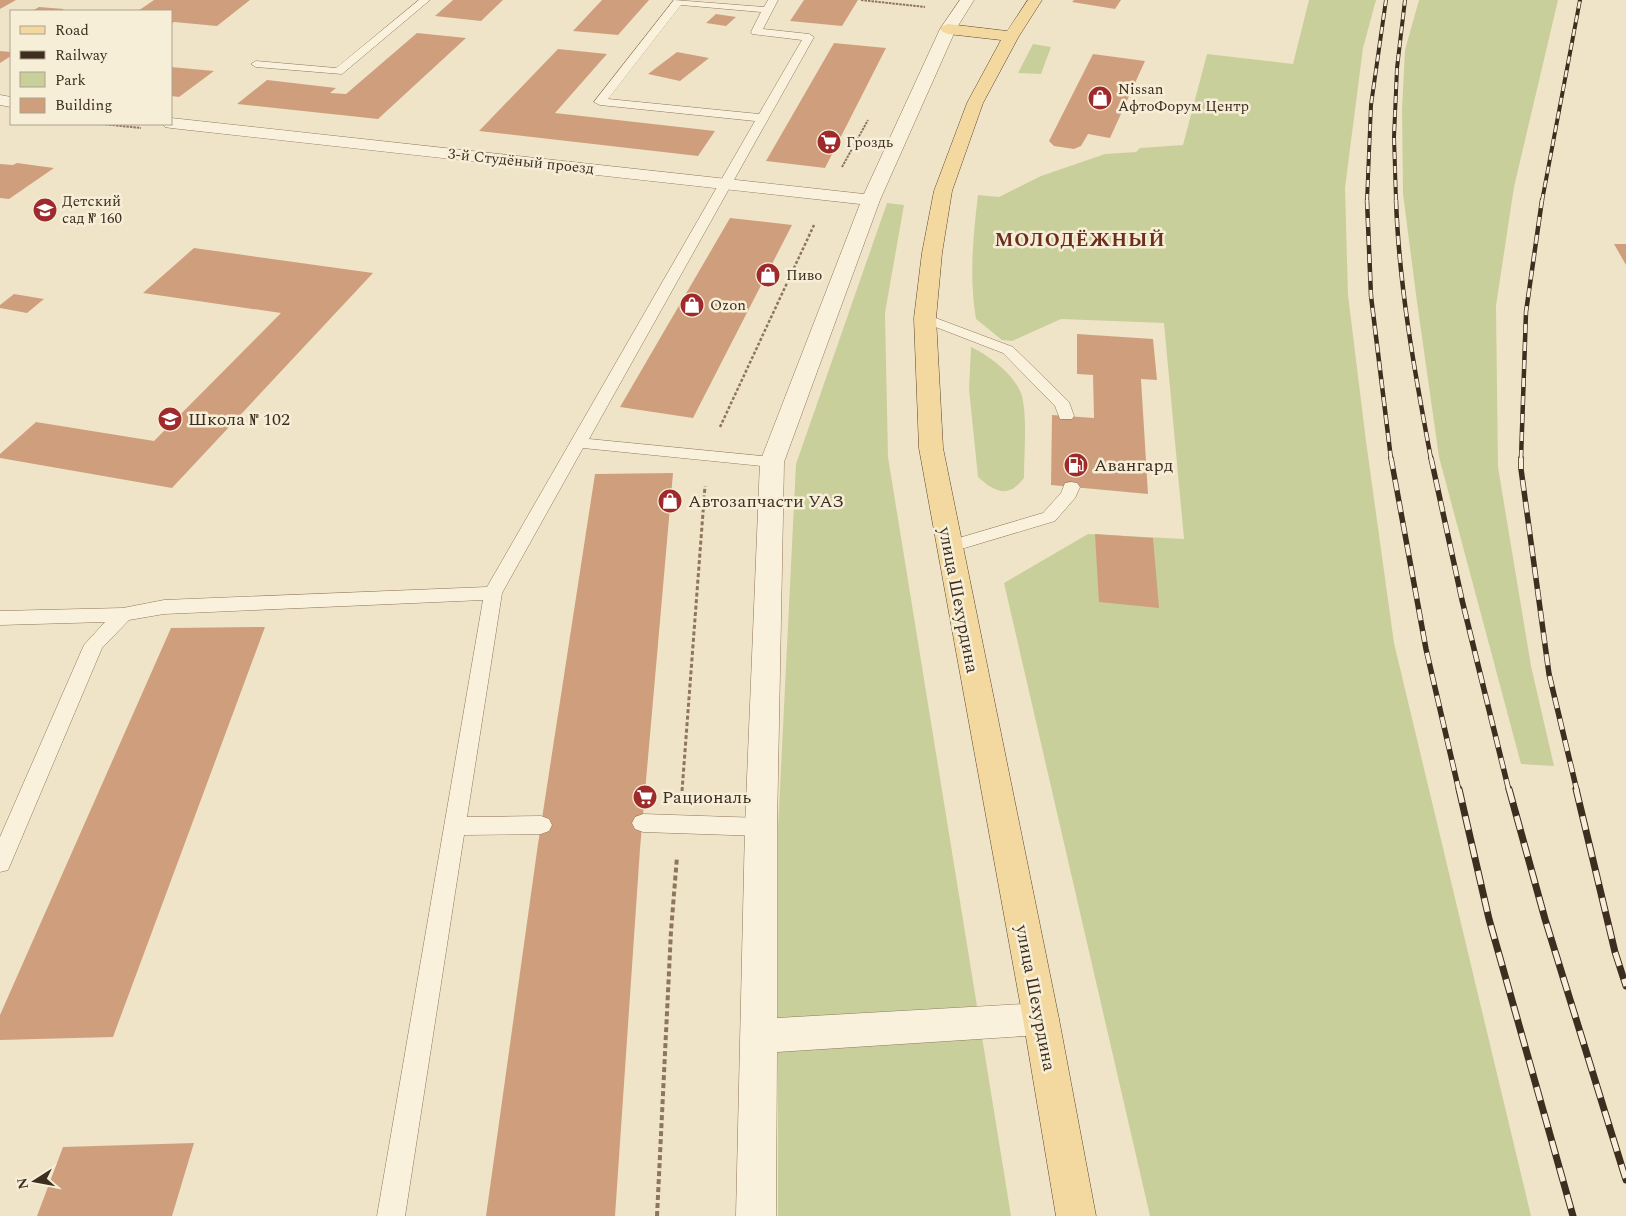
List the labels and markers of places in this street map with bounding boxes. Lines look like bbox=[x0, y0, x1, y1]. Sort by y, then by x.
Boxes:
place label: Nissan АфтоФорум Центр bbox=[1118, 78, 1249, 118]
shop icon: Nissan АфтоФорум Центр bbox=[1087, 85, 1113, 111]
supermarket icon: Гроздь bbox=[816, 129, 842, 155]
place label: Гроздь bbox=[846, 131, 894, 154]
place label: Детский сад № 160 bbox=[62, 190, 122, 230]
school or university icon: Детский сад № 160 bbox=[32, 197, 58, 223]
shop icon: Пиво bbox=[755, 262, 781, 288]
place label: Пиво bbox=[786, 264, 822, 287]
shop icon: Ozon bbox=[679, 292, 705, 318]
place label: Ozon bbox=[710, 294, 746, 317]
school or university icon: Школа № 102 bbox=[157, 406, 183, 432]
place label: Школа № 102 bbox=[188, 406, 290, 433]
fuel station icon: Авангард bbox=[1063, 452, 1089, 478]
place label: Авангард bbox=[1094, 452, 1173, 479]
shop icon: Автозапчасти УАЗ bbox=[657, 488, 683, 514]
place label: Автозапчасти УАЗ bbox=[688, 488, 844, 515]
supermarket icon: Рациональ bbox=[632, 784, 658, 810]
place label: Рациональ bbox=[662, 784, 751, 811]

